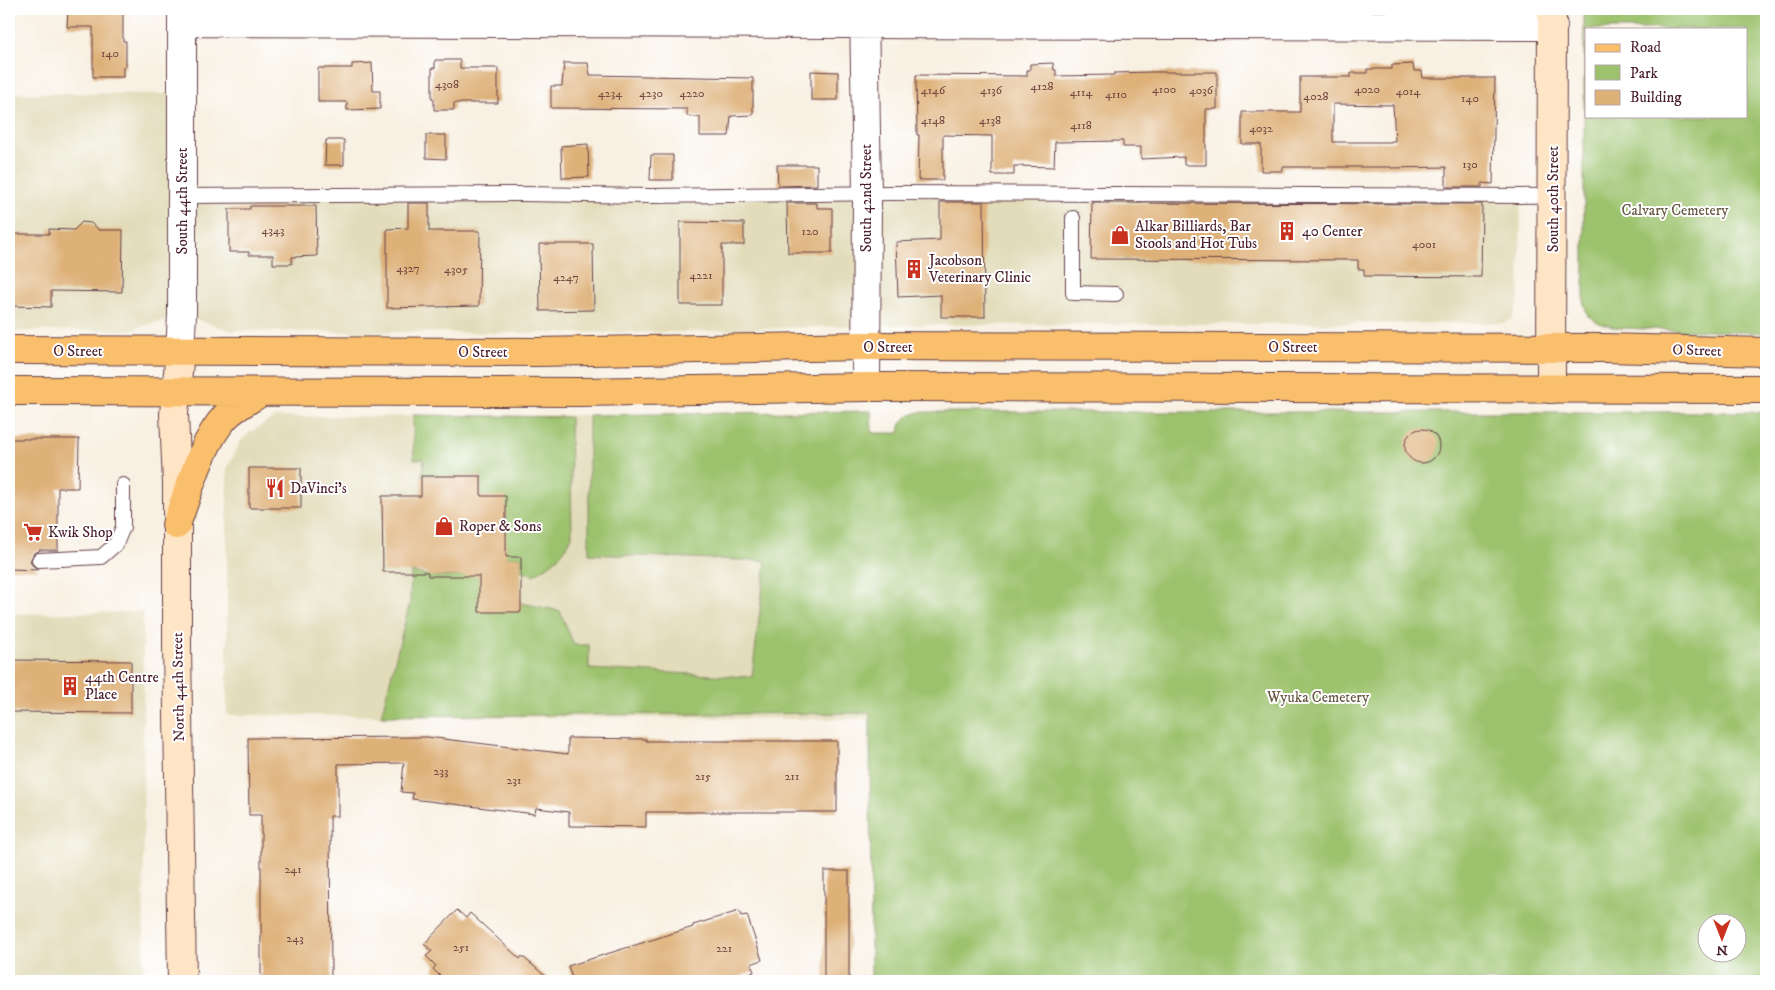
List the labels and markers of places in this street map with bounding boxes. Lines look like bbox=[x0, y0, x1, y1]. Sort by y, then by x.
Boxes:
place label: Alkar Billiards, Bar Stools and Hot Tubs bbox=[1135, 217, 1257, 253]
building icon: 40 Center bbox=[1276, 220, 1298, 242]
place label: 40 Center bbox=[1302, 222, 1363, 241]
shop icon: Alkar Billiards, Bar Stools and Hot Tubs bbox=[1109, 224, 1131, 246]
place label: Jacobson Veterinary Clinic bbox=[927, 251, 1032, 287]
building icon: Jacobson Veterinary Clinic bbox=[903, 258, 925, 280]
restaurant icon: DaVinci's bbox=[264, 477, 286, 499]
place label: DaVinci's bbox=[290, 479, 347, 498]
shop icon: Roper & Sons bbox=[433, 515, 455, 537]
place label: Roper & Sons bbox=[459, 517, 542, 536]
supermarket icon: Kwik Shop bbox=[22, 521, 44, 543]
place label: Kwik Shop bbox=[48, 523, 113, 542]
place label: 44th Centre Place bbox=[85, 668, 159, 704]
building icon: 44th Centre Place bbox=[59, 675, 81, 697]

